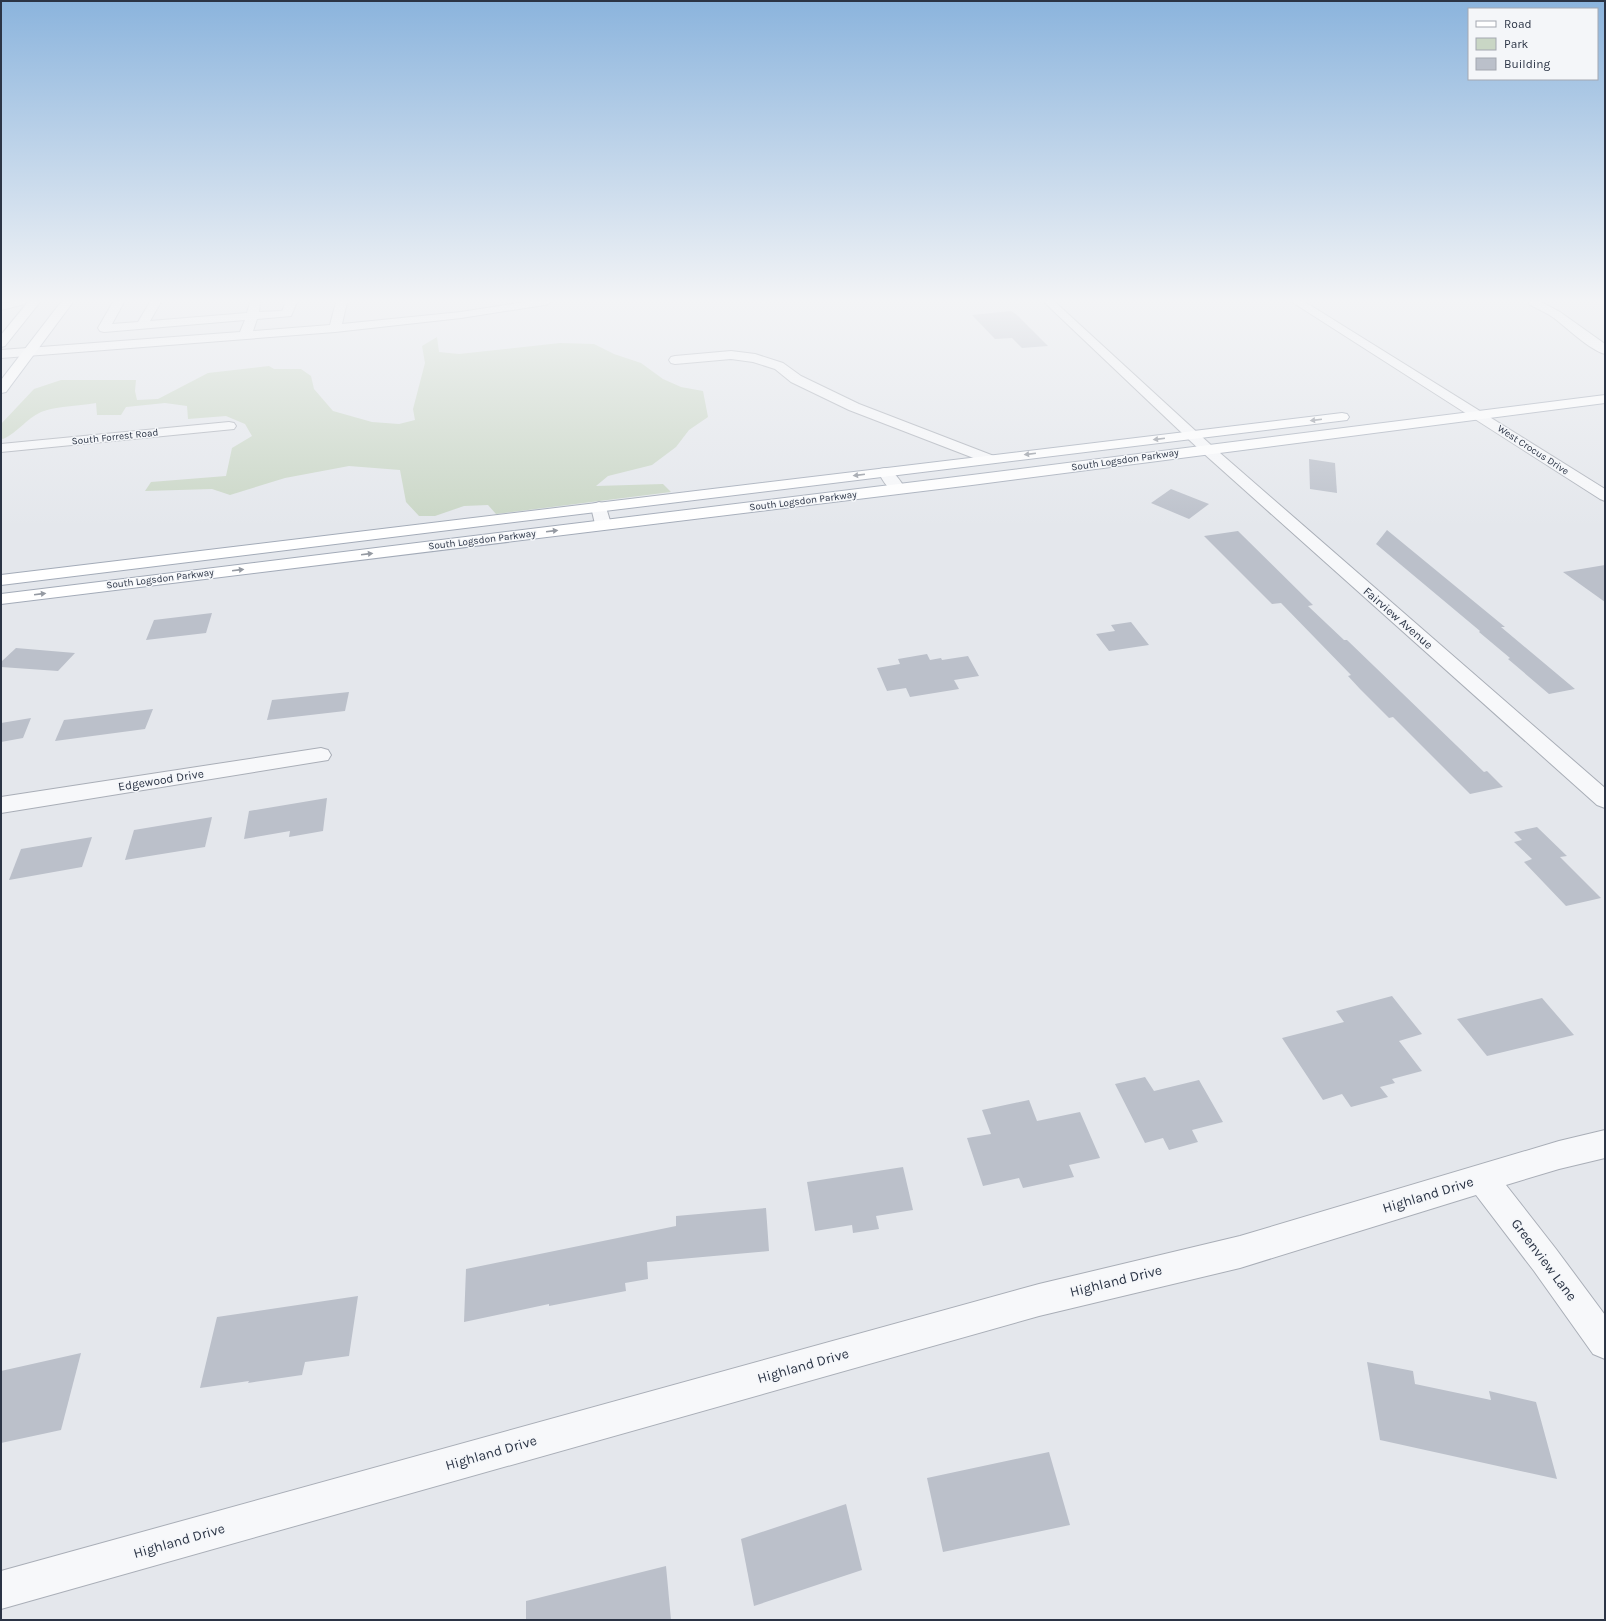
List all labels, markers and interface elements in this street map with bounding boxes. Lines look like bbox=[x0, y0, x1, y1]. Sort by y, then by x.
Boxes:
legend bbox=[1468, 8, 1598, 80]
text: Road bbox=[1504, 17, 1532, 31]
text: Park bbox=[1504, 37, 1529, 51]
text: Building bbox=[1504, 57, 1551, 71]
one-way arrow bbox=[1310, 417, 1322, 423]
street label: West Crocus Drive bbox=[1495, 422, 1571, 478]
street label: South Forrest Road bbox=[71, 426, 159, 448]
one-way arrow bbox=[1153, 436, 1165, 442]
street label: South Logsdon Parkway bbox=[1071, 446, 1180, 473]
one-way arrow bbox=[1024, 451, 1036, 457]
one-way arrow bbox=[853, 472, 866, 478]
street label: South Logsdon Parkway bbox=[749, 488, 858, 514]
street label: South Logsdon Parkway bbox=[428, 527, 537, 553]
one-way arrow bbox=[546, 528, 558, 534]
one-way arrow bbox=[361, 551, 373, 557]
street label: South Logsdon Parkway bbox=[106, 566, 215, 592]
one-way arrow bbox=[232, 567, 244, 573]
street label: Fairview Avenue bbox=[1360, 584, 1436, 652]
one-way arrow bbox=[34, 591, 46, 597]
street label: Edgewood Drive bbox=[117, 766, 205, 794]
street label: Highland Drive bbox=[1380, 1173, 1476, 1217]
street label: Greenview Lane bbox=[1508, 1215, 1580, 1305]
street label: Highland Drive bbox=[1068, 1261, 1164, 1301]
street label: Highland Drive bbox=[755, 1345, 851, 1387]
street label: Highland Drive bbox=[443, 1432, 539, 1474]
street label: Highland Drive bbox=[131, 1520, 227, 1562]

